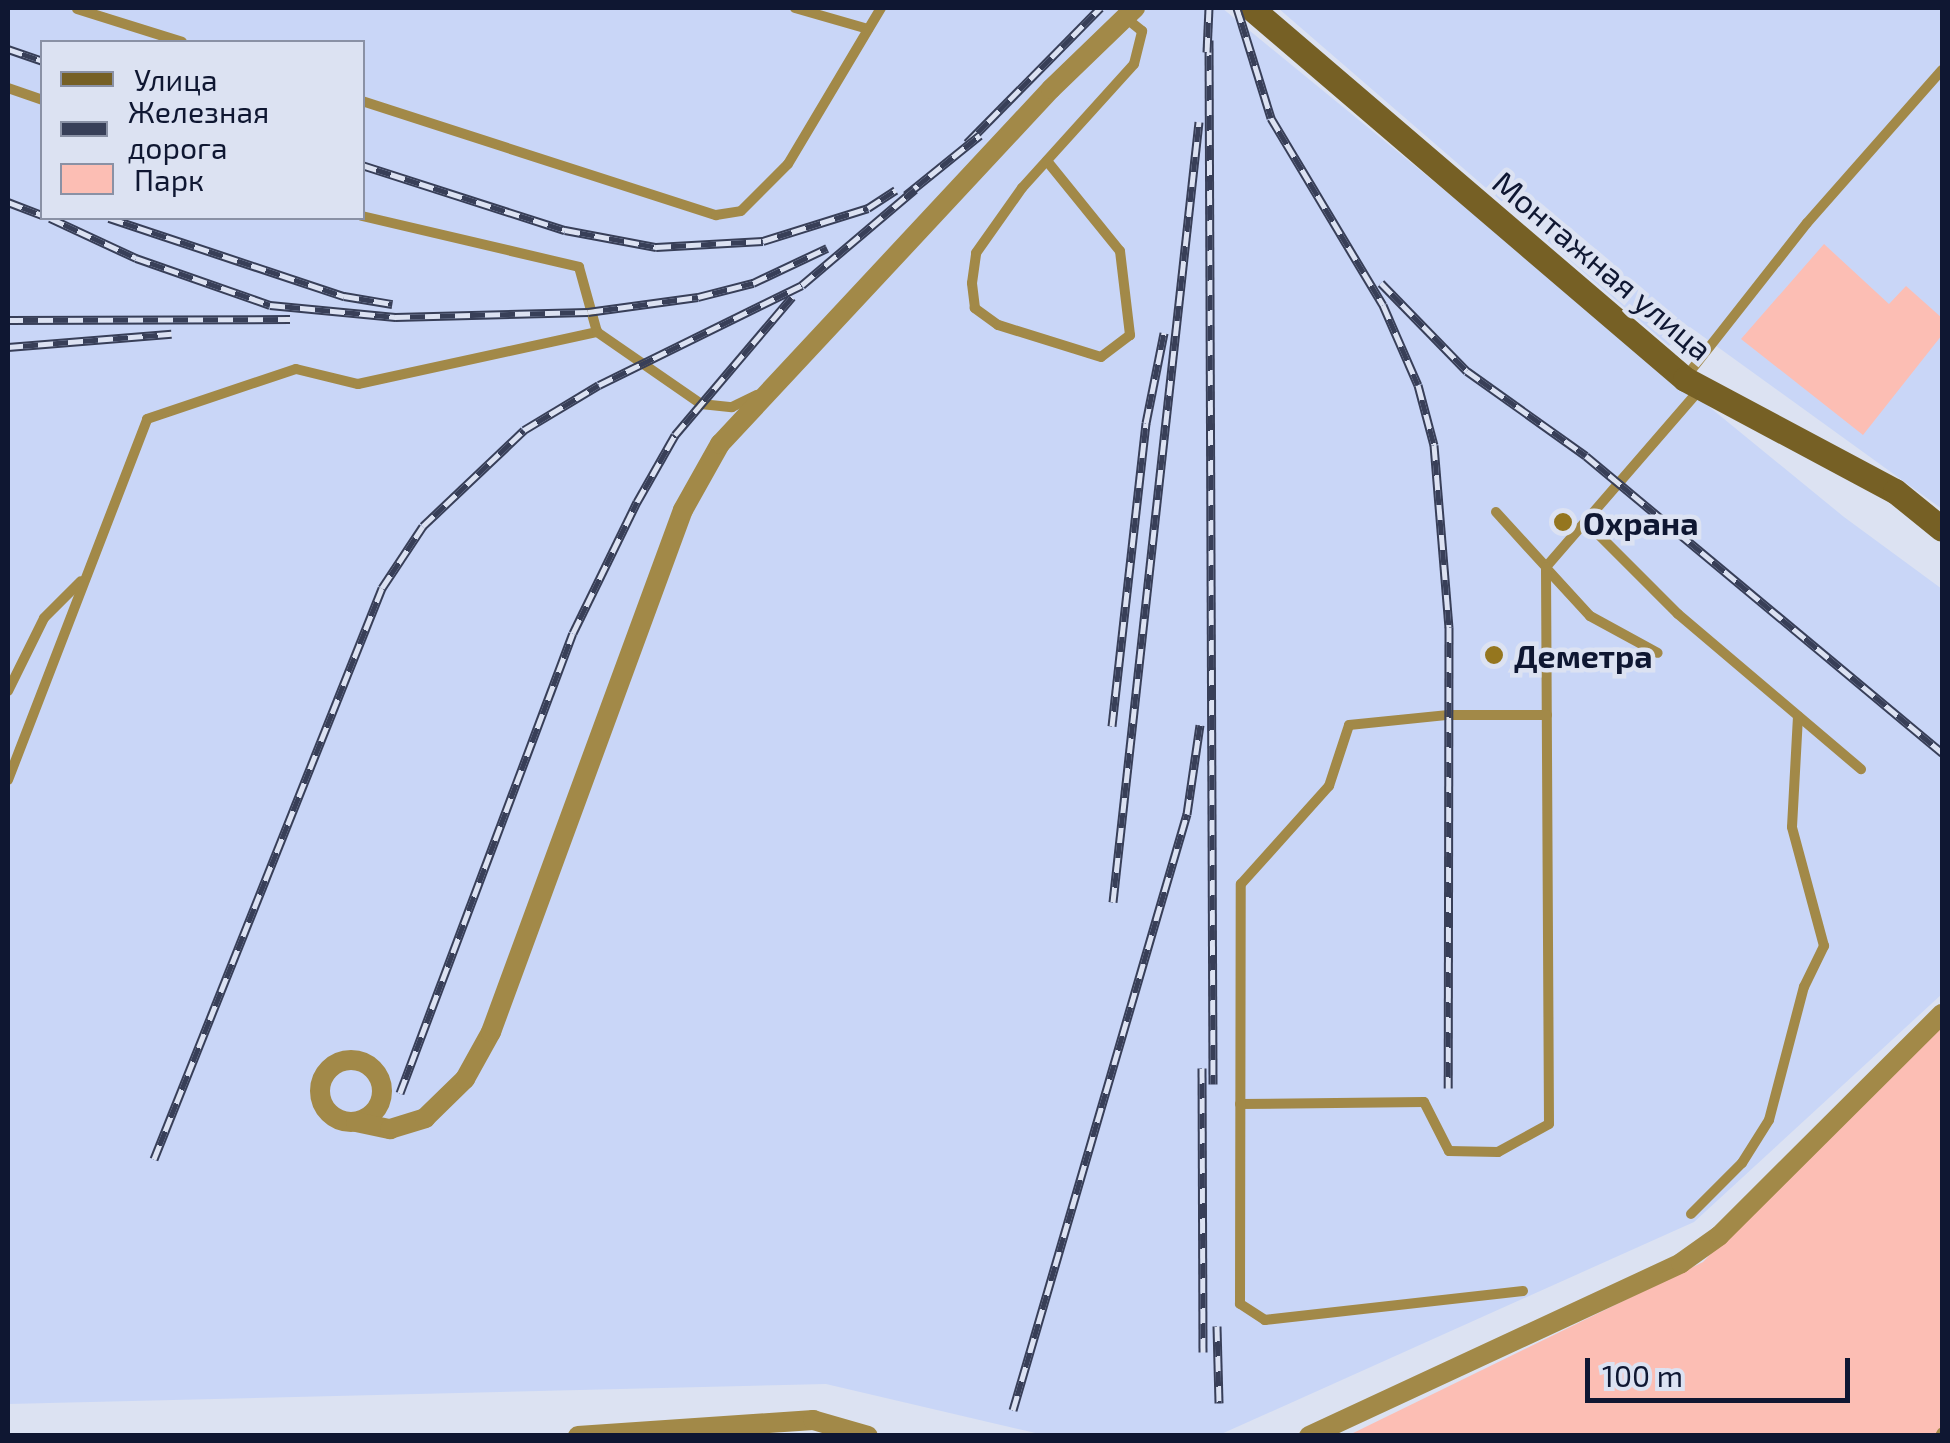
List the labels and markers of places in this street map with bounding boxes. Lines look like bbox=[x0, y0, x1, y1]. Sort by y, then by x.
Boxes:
place label: Охрана bbox=[1583, 503, 1699, 541]
marker: Охрана bbox=[1552, 511, 1574, 533]
place label: Деметра bbox=[1514, 636, 1653, 674]
marker: Деметра bbox=[1483, 644, 1505, 666]

